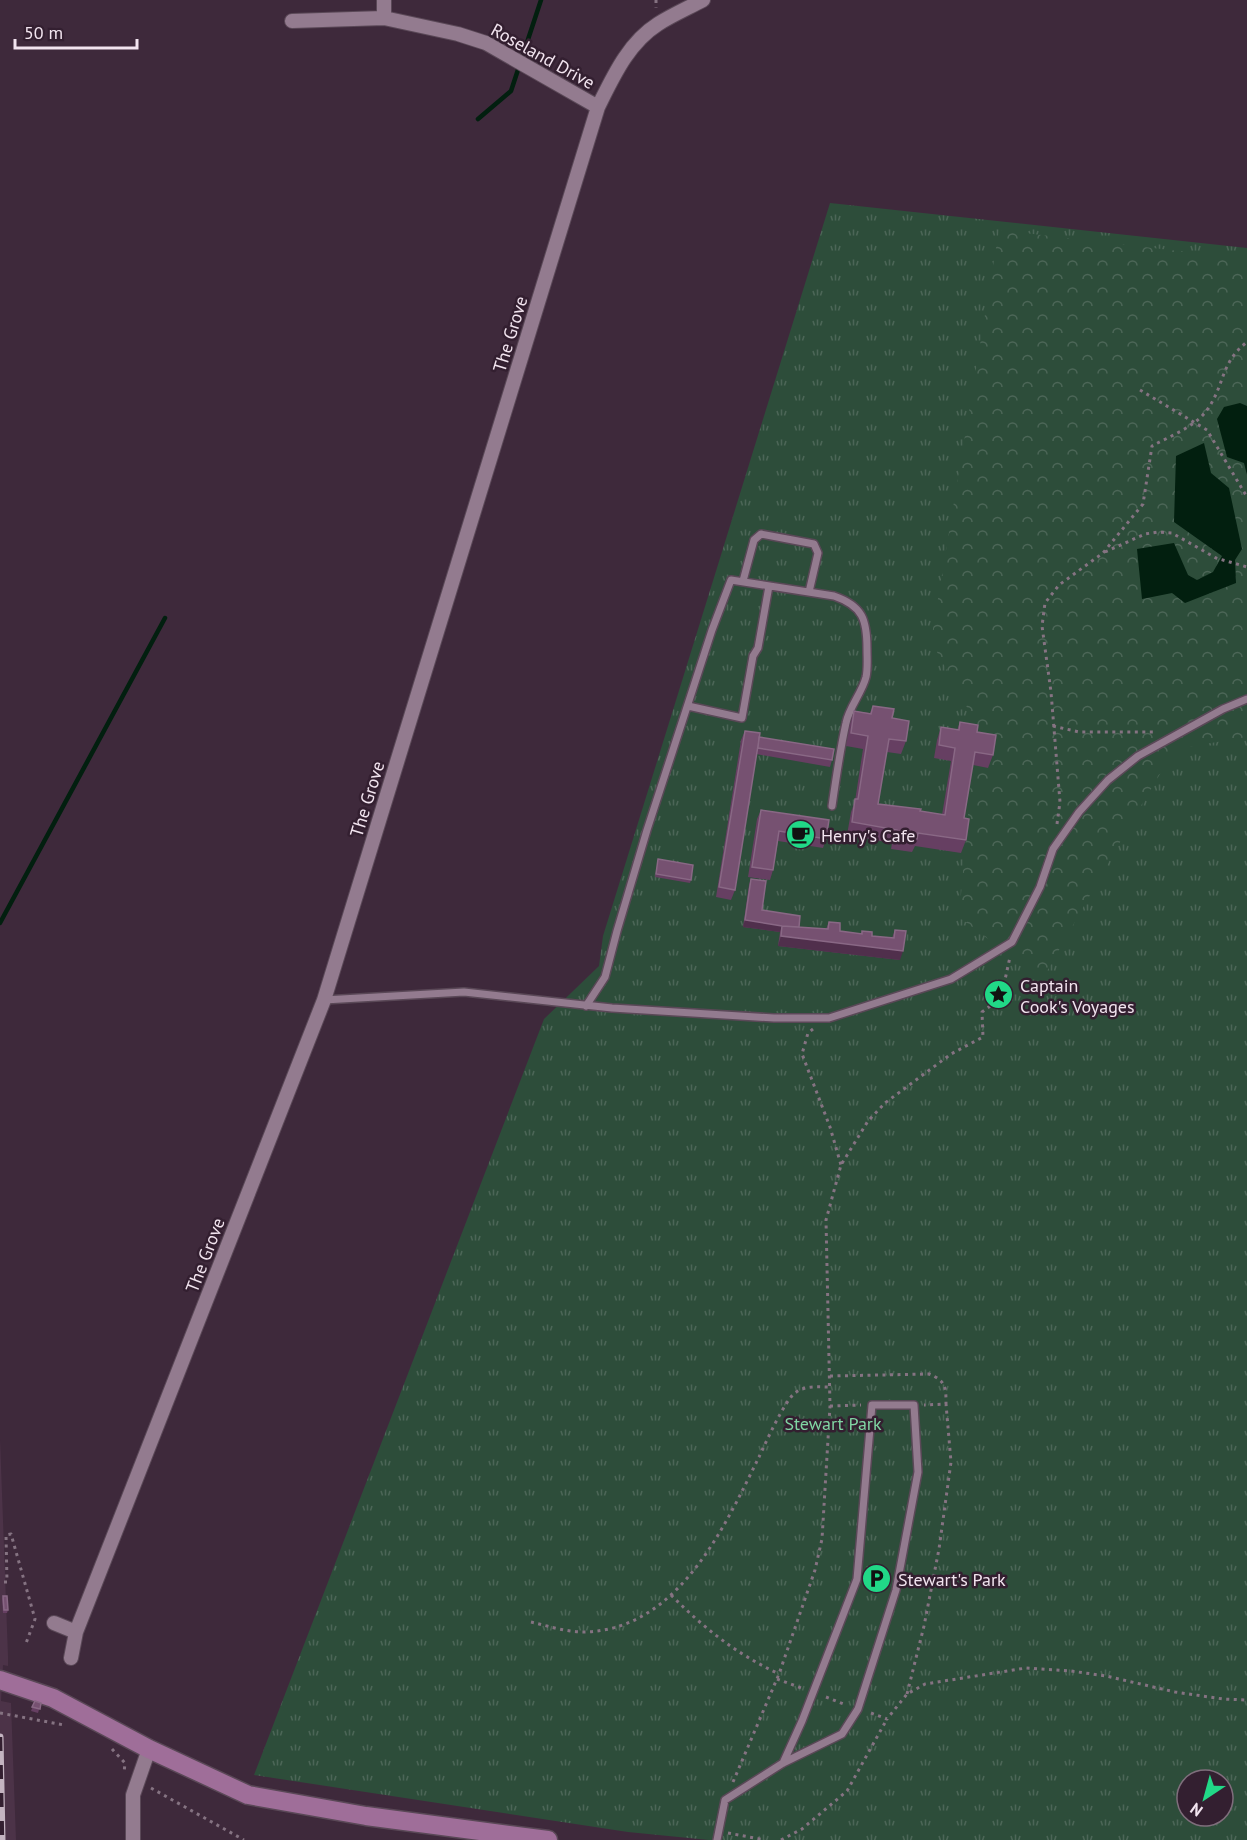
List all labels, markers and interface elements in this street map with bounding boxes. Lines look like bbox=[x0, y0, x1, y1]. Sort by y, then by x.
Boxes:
scale bar bbox=[15, 12, 136, 50]
street label: Roseland Drive bbox=[487, 18, 599, 94]
text: 50 m bbox=[24, 21, 63, 44]
street label: The Grove bbox=[488, 293, 532, 375]
street label: The Grove bbox=[345, 758, 389, 840]
cafe icon: Henry's Cafe bbox=[784, 819, 816, 851]
place label: Henry's Cafe bbox=[821, 824, 915, 847]
place label: Captain Cook's Voyages bbox=[1020, 974, 1135, 1018]
place icon: Captain Cook's Voyages bbox=[983, 979, 1015, 1011]
street label: The Grove bbox=[180, 1214, 230, 1296]
park label: Stewart Park bbox=[784, 1412, 882, 1435]
parking icon: Stewart's Park bbox=[861, 1563, 893, 1595]
place label: Stewart's Park bbox=[898, 1568, 1006, 1591]
north arrow bbox=[1175, 1768, 1235, 1828]
text: N bbox=[1186, 1799, 1206, 1821]

